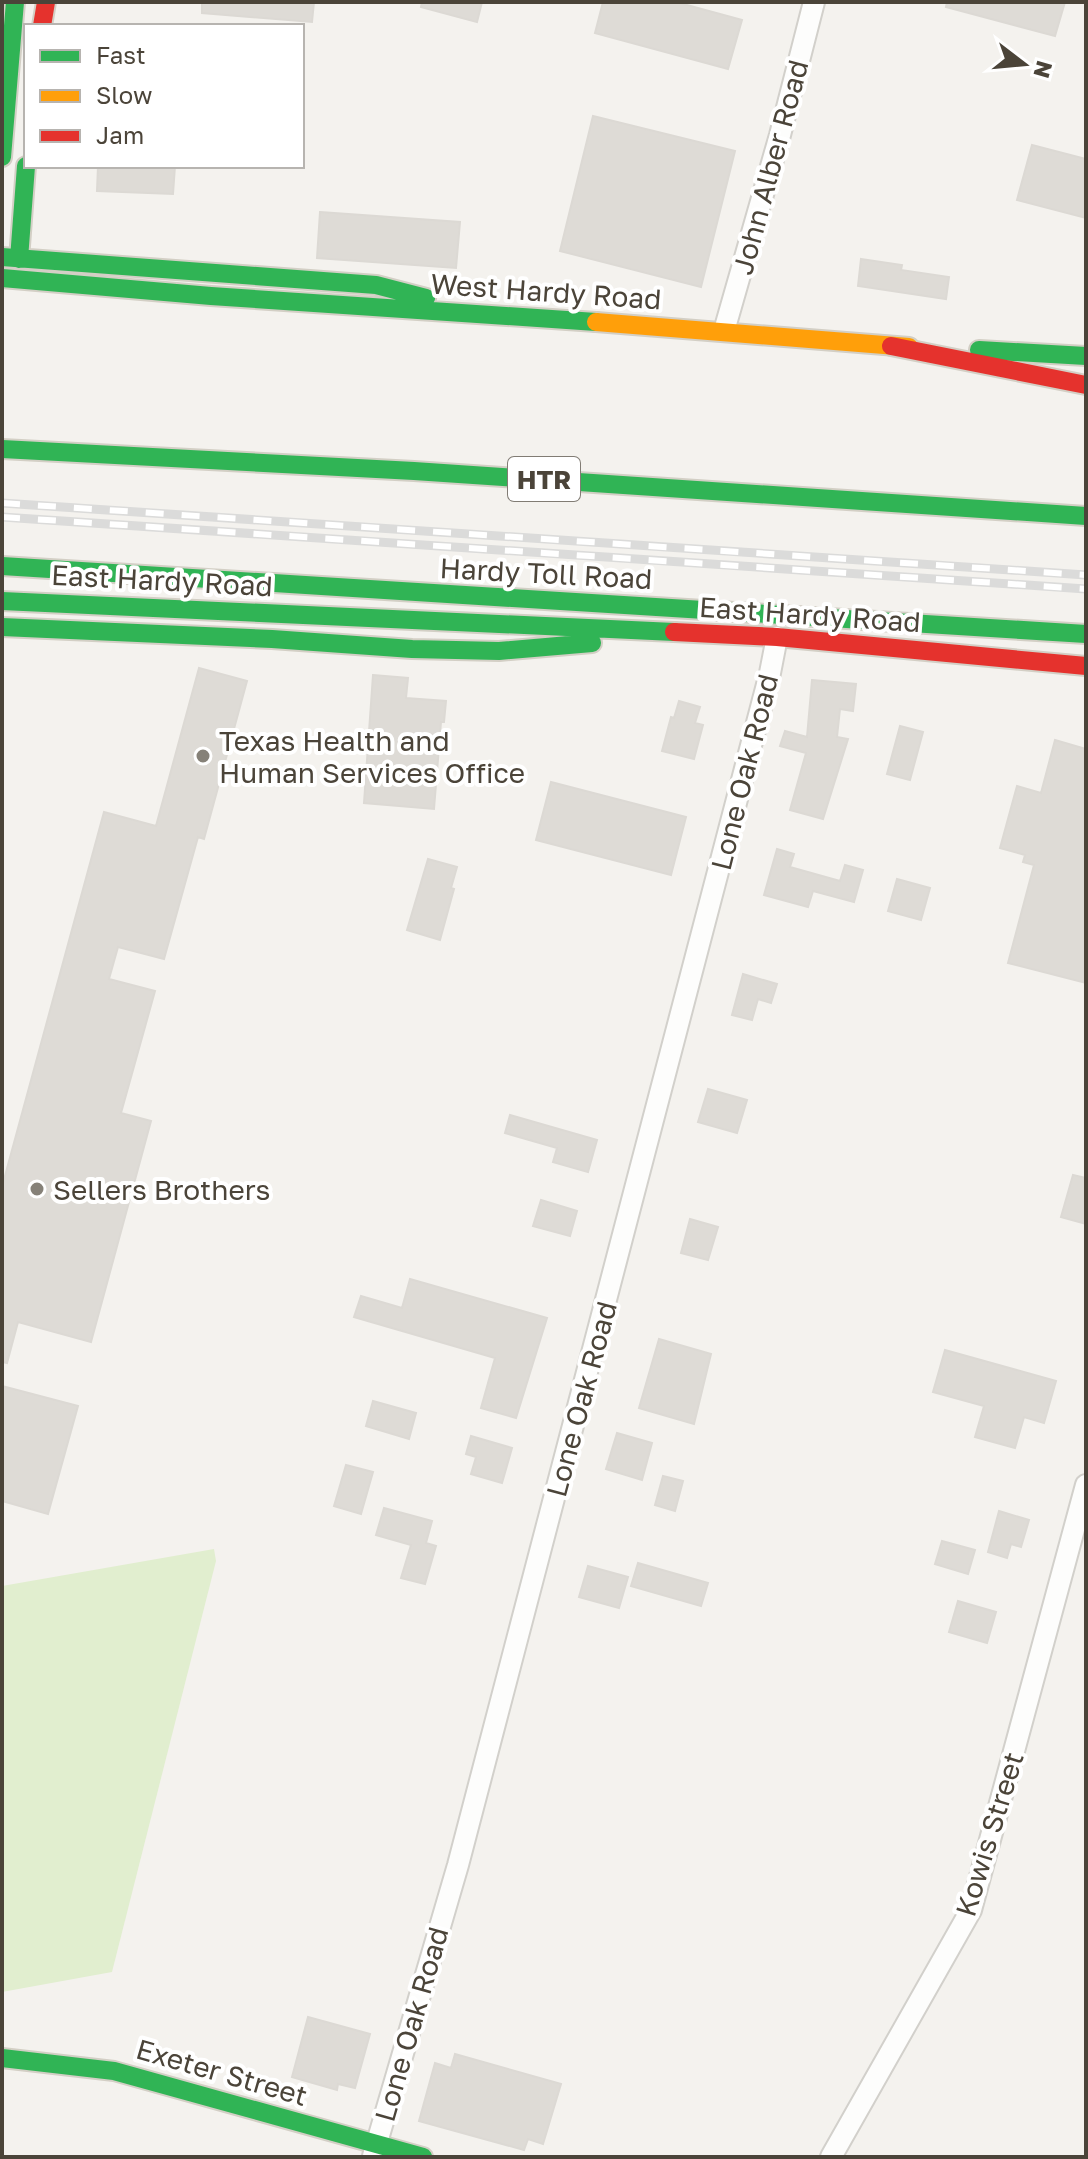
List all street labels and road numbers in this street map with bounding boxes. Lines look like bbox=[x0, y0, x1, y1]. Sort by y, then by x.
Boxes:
street label: John Alber Road bbox=[725, 56, 815, 278]
street label: West Hardy Road bbox=[429, 266, 663, 316]
road number: HTR bbox=[508, 457, 580, 501]
street label: Hardy Toll Road bbox=[439, 551, 653, 595]
street label: East Hardy Road bbox=[50, 558, 274, 602]
street label: East Hardy Road bbox=[698, 590, 922, 638]
street label: Lone Oak Road bbox=[704, 671, 784, 873]
street label: Lone Oak Road bbox=[539, 1298, 623, 1500]
street label: Kowis Street bbox=[948, 1748, 1030, 1920]
street label: Lone Oak Road bbox=[367, 1923, 455, 2125]
street label: Exeter Street bbox=[133, 2032, 311, 2112]

